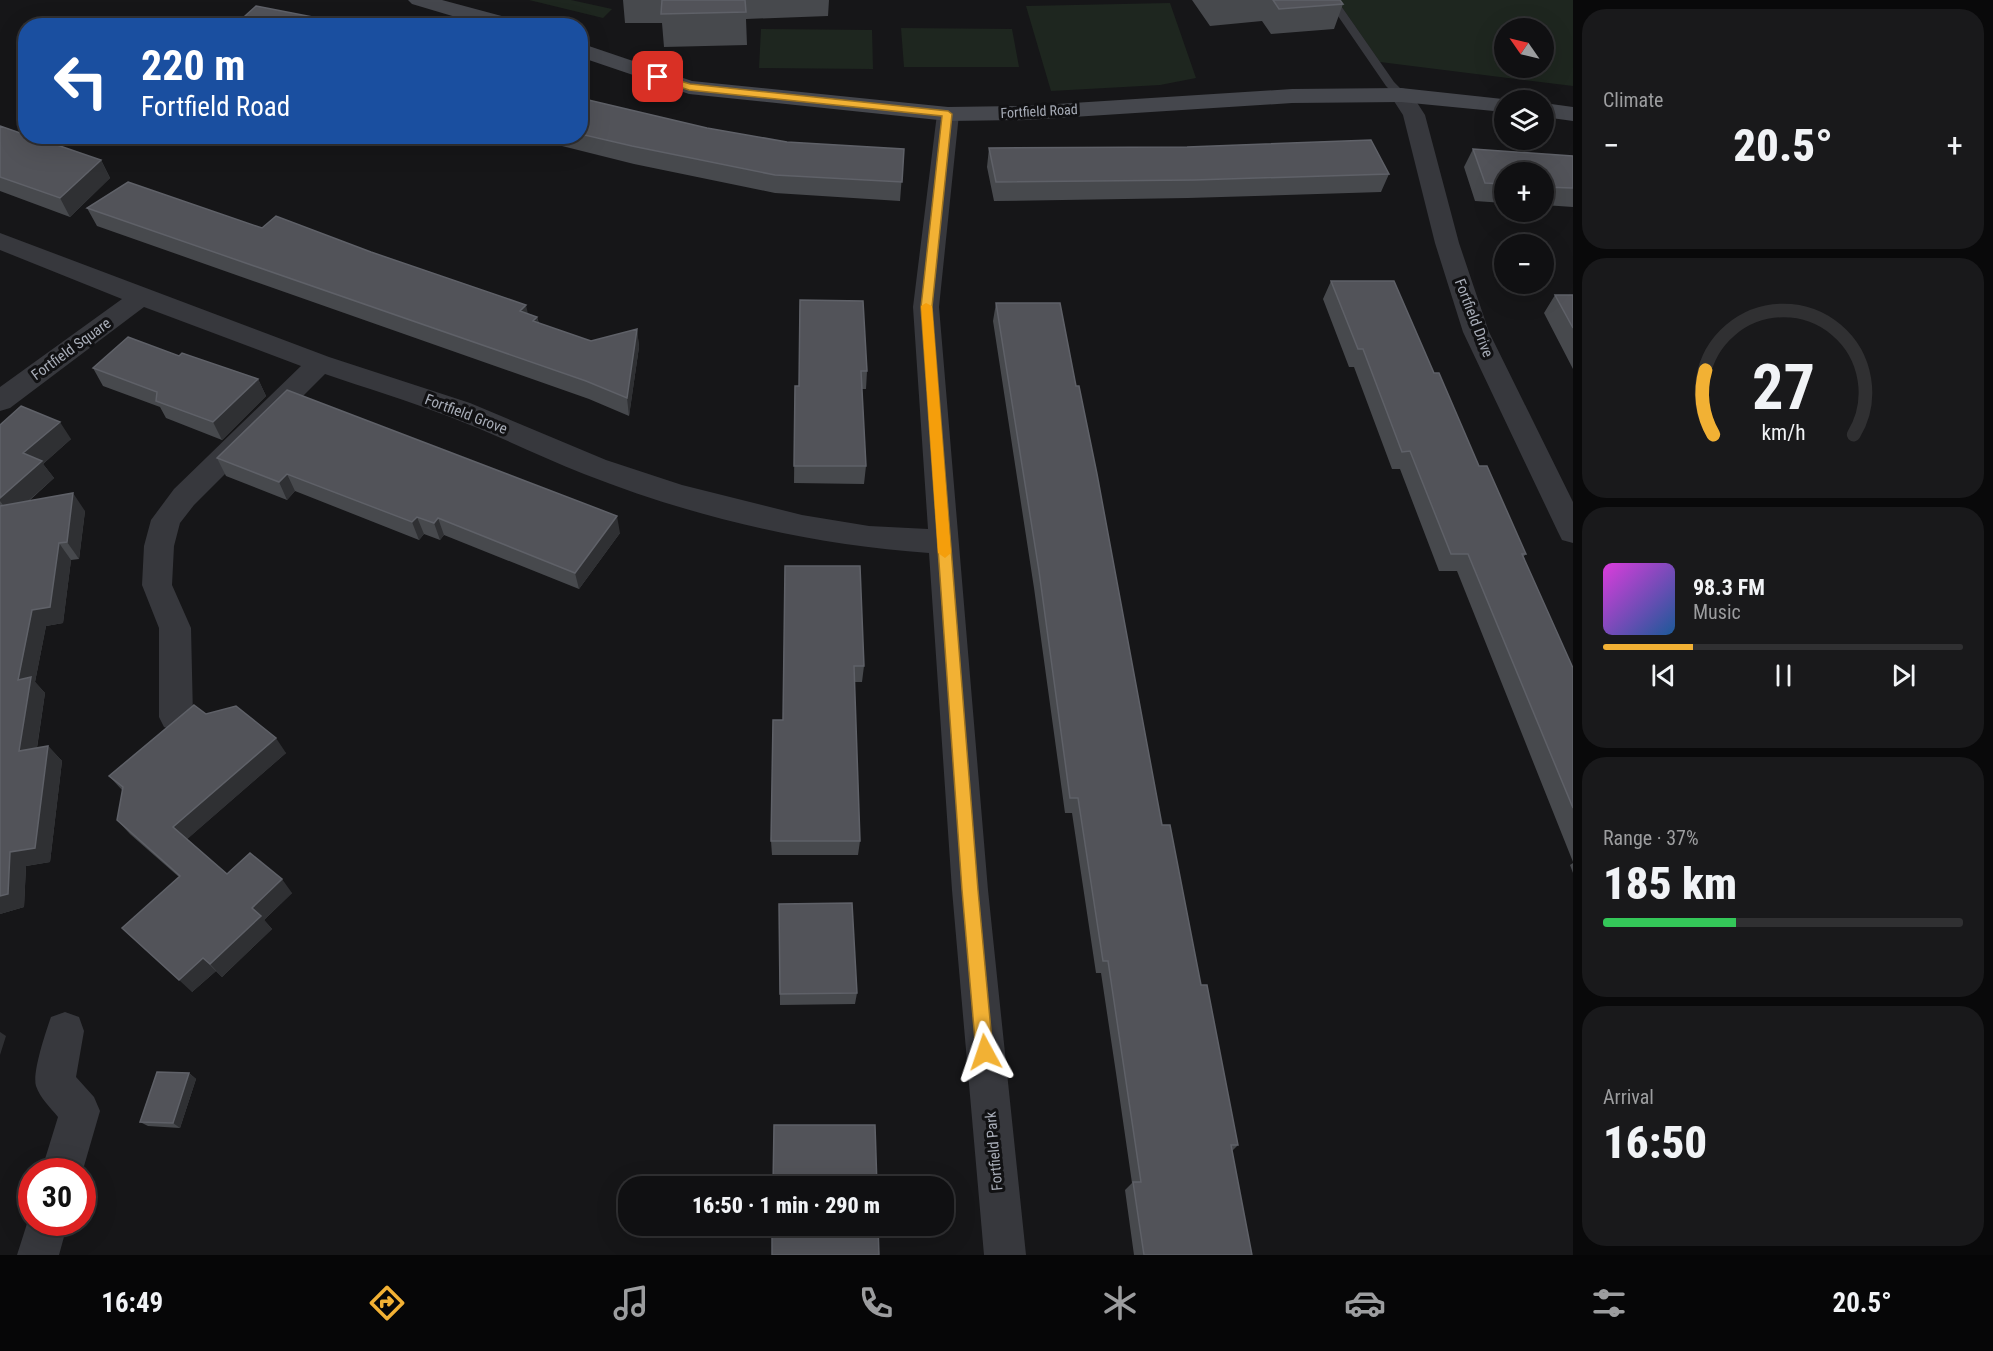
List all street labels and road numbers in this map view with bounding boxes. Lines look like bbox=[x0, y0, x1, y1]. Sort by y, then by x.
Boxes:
street label: Fortfield Road bbox=[1000, 101, 1078, 121]
street label: Fortfield Drive bbox=[1451, 276, 1497, 360]
street label: Fortfield Square bbox=[28, 314, 114, 384]
street label: Fortfield Grove bbox=[422, 390, 510, 438]
street label: Fortfield Park bbox=[982, 1110, 1006, 1191]

